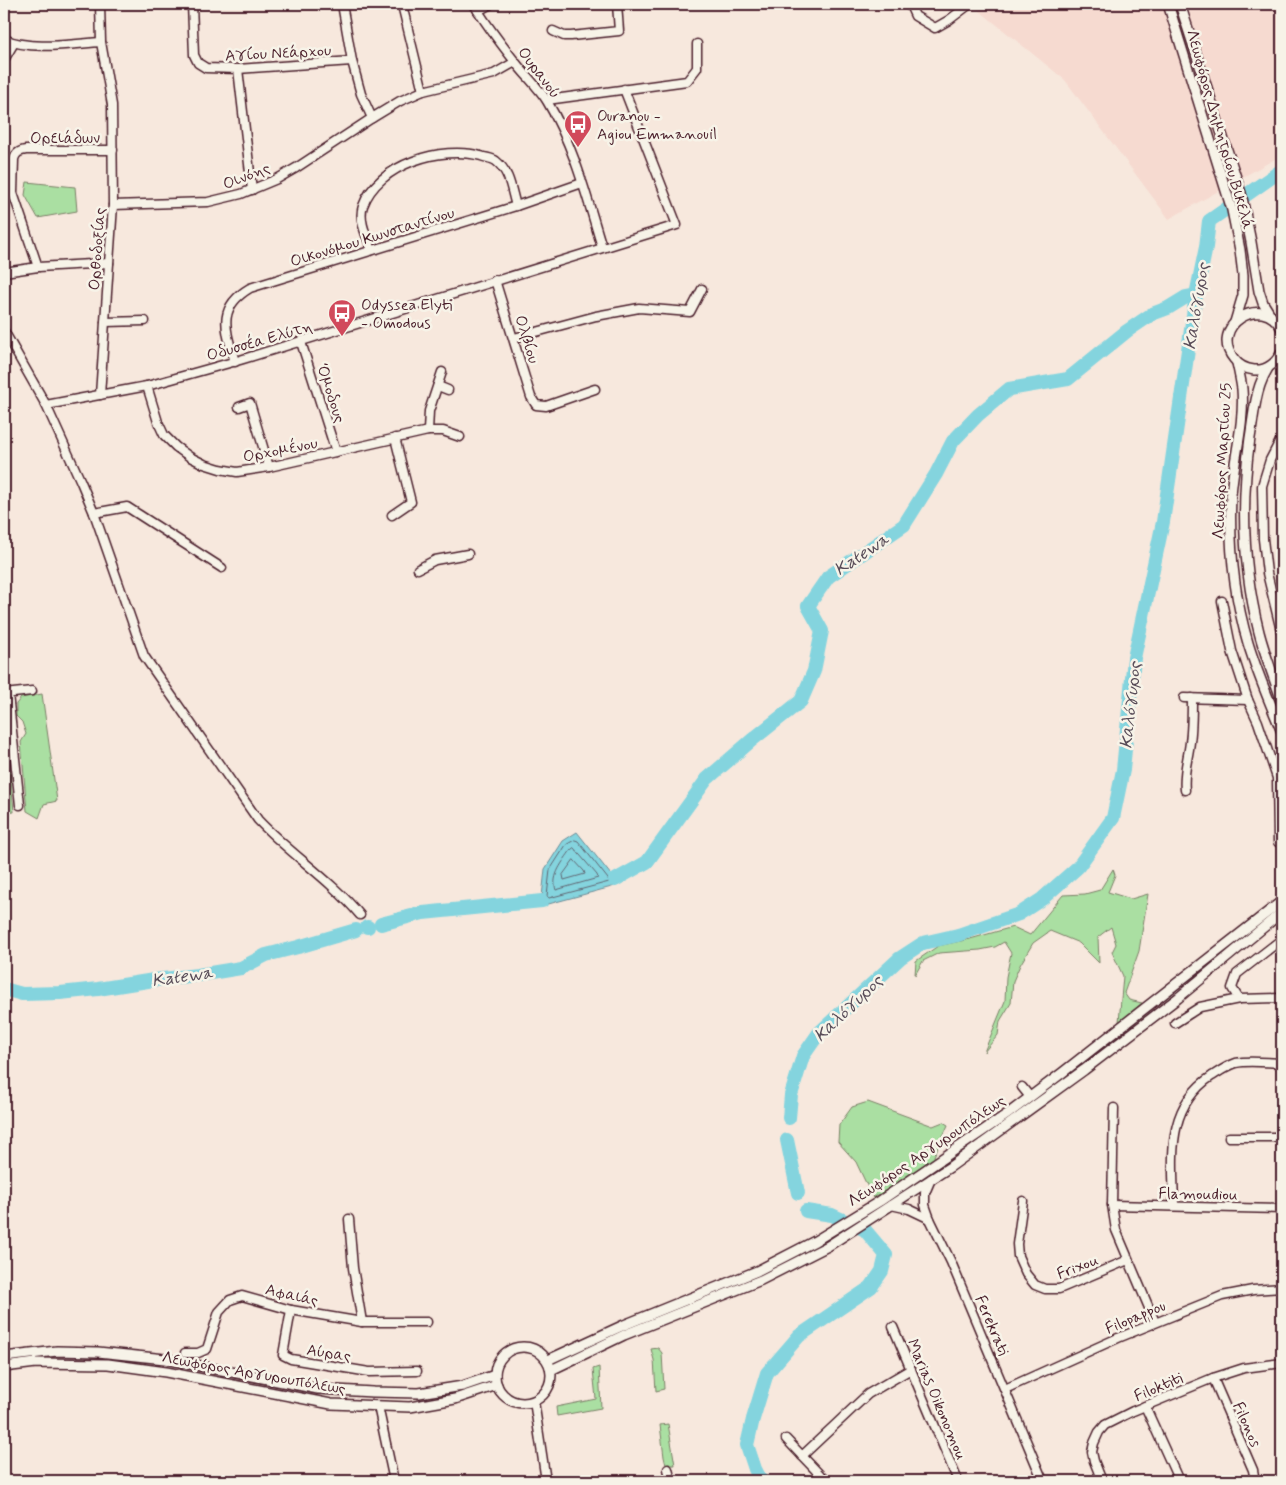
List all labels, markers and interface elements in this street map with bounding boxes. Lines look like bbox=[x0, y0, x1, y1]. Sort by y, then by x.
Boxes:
street label: Λεωφόρος Δημητρίου Βικελά bbox=[1181, 27, 1258, 232]
street label: Αγίου Νεάρχου bbox=[225, 40, 332, 67]
street label: Ουρανού bbox=[513, 43, 565, 103]
place label: Ouranou - Agiou Emmanouil bbox=[597, 106, 717, 145]
bus stop icon: Ouranou - Agiou Emmanouil bbox=[563, 109, 593, 148]
street label: Ορειάδων bbox=[30, 128, 100, 149]
street label: Οινόης bbox=[220, 158, 273, 195]
street label: Οικονόμου Κωνσταντίνου bbox=[288, 202, 457, 272]
street label: Ορθοδοξίας bbox=[84, 207, 111, 291]
water label: Καλόγυρος bbox=[1178, 260, 1216, 351]
place label: Odyssea Elyti - Omodous bbox=[361, 295, 452, 334]
bus stop icon: Odyssea Elyti - Omodous bbox=[327, 298, 357, 337]
street label: Ολβίου bbox=[509, 313, 544, 366]
street label: Οδυσσέα Ελύτη bbox=[204, 315, 315, 367]
street label: Όμοδους bbox=[311, 361, 350, 426]
street label: Λεωφόρος Μαρτίου 25 bbox=[1208, 382, 1237, 540]
street label: Ορχομένου bbox=[241, 432, 319, 468]
water label: Katewa bbox=[830, 527, 895, 582]
water label: Καλόγυρος bbox=[1115, 659, 1148, 750]
water label: Katewa bbox=[150, 961, 215, 993]
water label: Καλόγυρος bbox=[809, 969, 889, 1048]
street label: Λεωφόρος Αργυρουπόλεως bbox=[844, 1090, 1010, 1212]
street label: Flamoudiou bbox=[1158, 1183, 1238, 1206]
street label: Frixou bbox=[1054, 1250, 1101, 1285]
street label: Αφαιάς bbox=[263, 1279, 320, 1312]
street label: Ferekrati bbox=[970, 1292, 1014, 1359]
street label: Filopappou bbox=[1102, 1295, 1169, 1339]
street label: Marias Oikonomou bbox=[902, 1336, 972, 1463]
street label: Αύρας bbox=[305, 1340, 352, 1367]
street label: Λεωφόρος Αργυρουπόλεως bbox=[160, 1347, 347, 1400]
street label: Filoktiti bbox=[1131, 1368, 1186, 1407]
street label: Filonos bbox=[1227, 1399, 1266, 1451]

